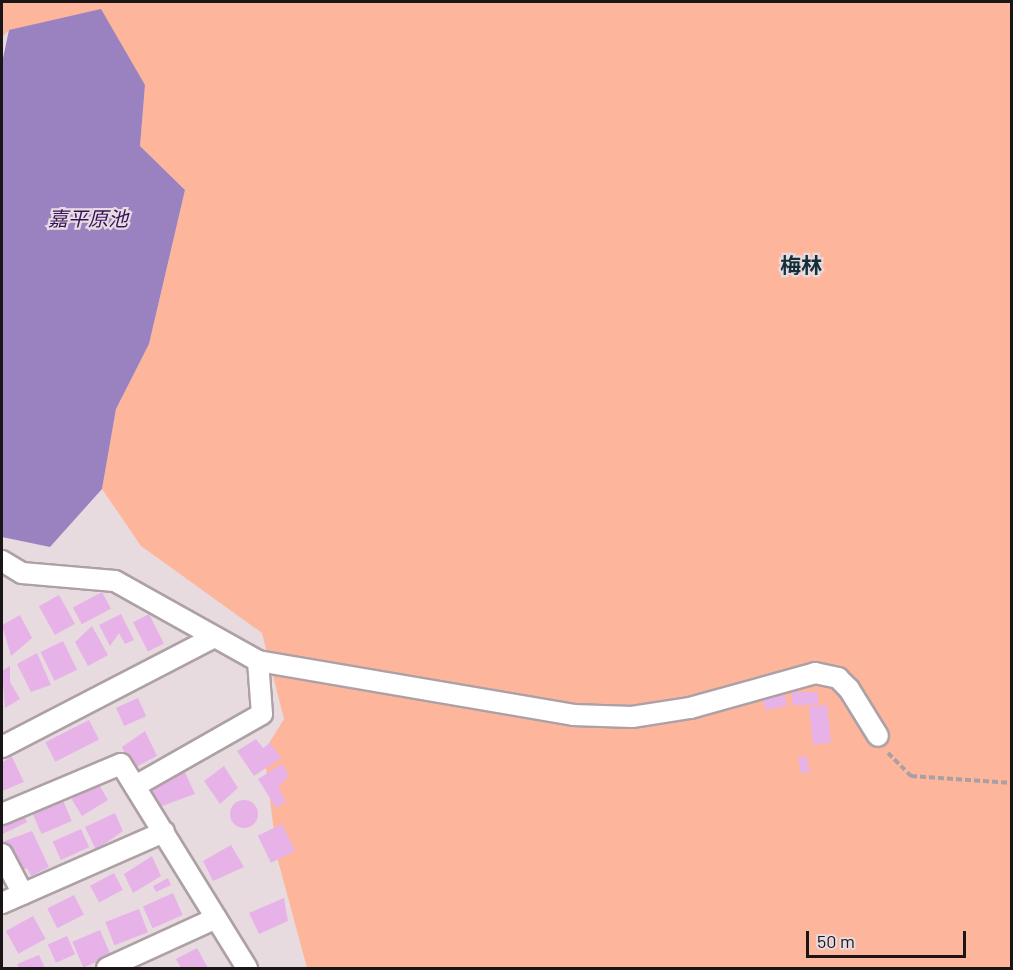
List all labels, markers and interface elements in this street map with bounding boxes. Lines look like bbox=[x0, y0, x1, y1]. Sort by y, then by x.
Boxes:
water label: 嘉平原池 bbox=[48, 206, 128, 230]
district label: 梅林 bbox=[780, 252, 822, 278]
scale bar bbox=[809, 919, 970, 957]
text: 50 m bbox=[817, 930, 855, 952]

